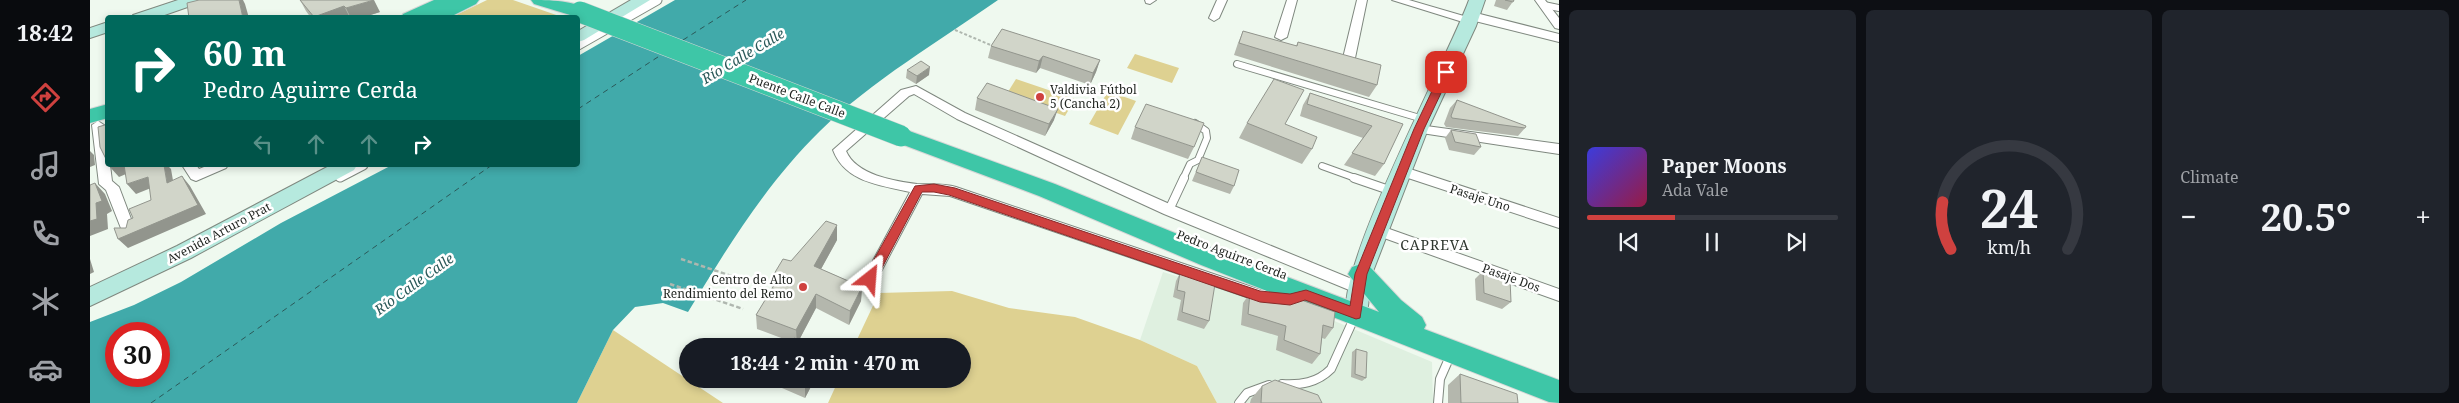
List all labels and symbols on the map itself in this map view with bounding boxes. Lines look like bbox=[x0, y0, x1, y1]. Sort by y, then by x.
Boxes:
water label: Río Calle Calle bbox=[697, 23, 788, 88]
pin bbox=[1425, 51, 1467, 93]
street label: Puente Calle Calle bbox=[747, 69, 848, 122]
place label: Valdivia Fútbol 5 (Cancha 2) bbox=[1050, 81, 1137, 112]
marker: Valdivia Fútbol 5 (Cancha 2) bbox=[1034, 91, 1046, 103]
street label: Pasaje Uno bbox=[1448, 180, 1513, 215]
street label: Avenida Arturo Prat bbox=[164, 198, 274, 267]
street label: Pedro Aguirre Cerda bbox=[1174, 226, 1290, 284]
district label: CAPREVA bbox=[1400, 235, 1470, 254]
water label: Río Calle Calle bbox=[370, 248, 457, 319]
position arrow bbox=[843, 252, 895, 304]
street label: Pasaje Dos bbox=[1480, 259, 1542, 296]
place label: Centro de Alto Rendimiento del Remo bbox=[663, 271, 793, 302]
marker: Centro de Alto Rendimiento del Remo bbox=[797, 281, 809, 293]
speed limit sign: 30 bbox=[105, 322, 170, 387]

